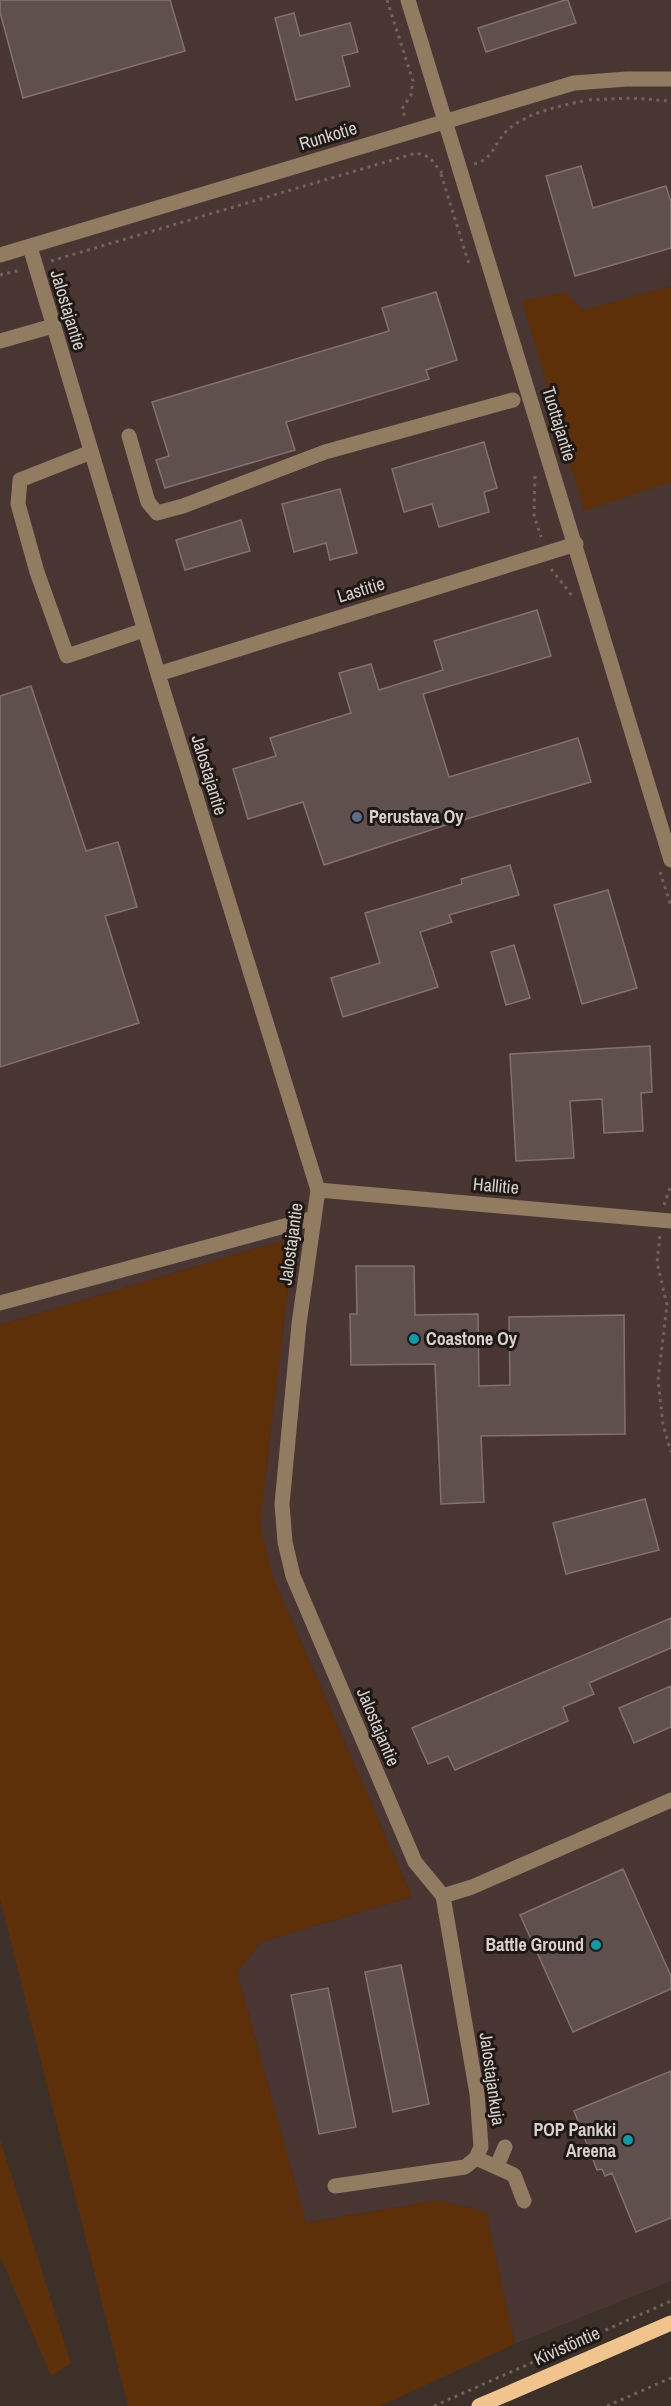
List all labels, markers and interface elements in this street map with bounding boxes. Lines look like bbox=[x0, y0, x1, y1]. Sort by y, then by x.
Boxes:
street label: Runkotie bbox=[296, 115, 360, 156]
street label: Jalostajantie bbox=[44, 267, 93, 353]
street label: Tuottajantie bbox=[536, 384, 583, 464]
street label: Lastitie bbox=[334, 570, 388, 609]
street label: Jalostajantie bbox=[185, 732, 234, 818]
place label: Perustava Oy bbox=[369, 804, 464, 829]
marker: Perustava Oy bbox=[350, 810, 364, 824]
street label: Hallitie bbox=[472, 1171, 520, 1200]
street label: Jalostajantie bbox=[272, 1201, 309, 1287]
place label: Coastone Oy bbox=[426, 1326, 518, 1351]
marker: Coastone Oy bbox=[407, 1332, 421, 1346]
street label: Jalostajantie bbox=[351, 1684, 406, 1770]
place label: Battle Ground bbox=[486, 1932, 584, 1957]
marker: Battle Ground bbox=[589, 1938, 603, 1952]
street label: Jalostajankuja bbox=[474, 2031, 511, 2127]
place label: POP Pankki Areena bbox=[533, 2117, 617, 2163]
marker: POP Pankki Areena bbox=[621, 2133, 635, 2147]
street label: Kivistöntie bbox=[530, 2320, 604, 2371]

